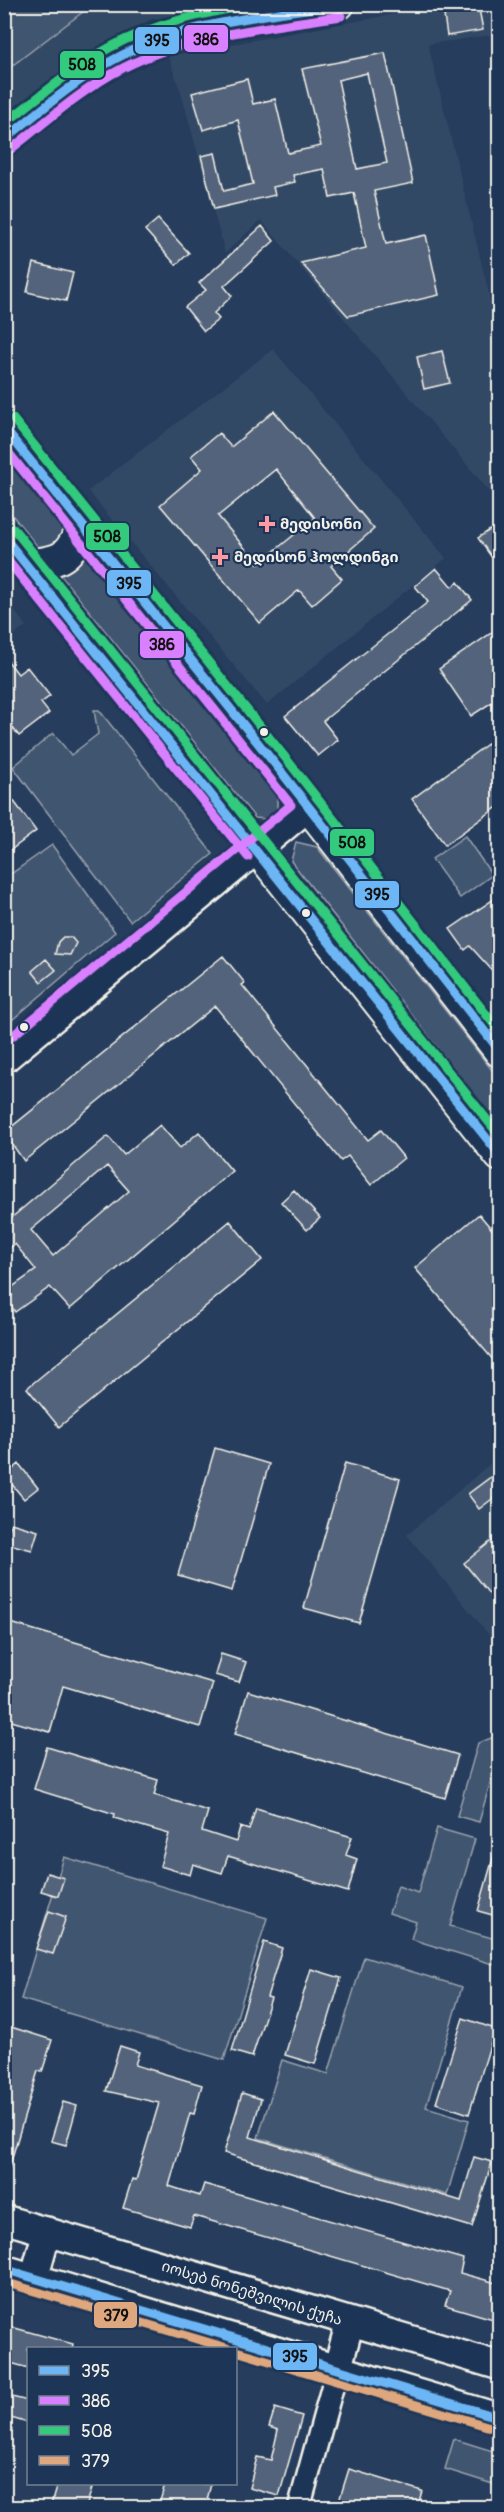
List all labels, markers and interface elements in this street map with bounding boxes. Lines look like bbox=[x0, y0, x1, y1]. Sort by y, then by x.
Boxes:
line badge: 386 bbox=[183, 24, 229, 53]
line badge: 395 bbox=[134, 26, 180, 55]
text: 386 bbox=[193, 30, 219, 50]
text: 395 bbox=[144, 31, 170, 51]
line badge: 508 bbox=[59, 50, 105, 79]
text: 508 bbox=[68, 55, 96, 75]
marker: მედისონი bbox=[258, 515, 276, 533]
place label: მედისონი bbox=[280, 515, 362, 534]
line badge: 508 bbox=[85, 522, 130, 551]
text: 508 bbox=[93, 527, 121, 547]
marker: მედისონ ჰოლდინგი bbox=[211, 548, 229, 566]
place label: მედისონ ჰოლდინგი bbox=[234, 548, 398, 567]
line badge: 395 bbox=[106, 569, 152, 597]
text: 395 bbox=[116, 574, 142, 594]
line badge: 386 bbox=[139, 630, 185, 659]
text: 386 bbox=[149, 635, 175, 655]
unlabelled marker bbox=[258, 726, 270, 738]
line badge: 508 bbox=[329, 828, 375, 857]
text: 508 bbox=[338, 833, 366, 853]
line badge: 395 bbox=[354, 880, 400, 909]
text: 395 bbox=[364, 885, 390, 905]
unlabelled marker bbox=[300, 907, 312, 919]
unlabelled marker bbox=[18, 1021, 30, 1033]
street label: იოსებ ნონეშვილის ქუჩა bbox=[159, 2257, 344, 2330]
line badge: 379 bbox=[93, 2301, 138, 2329]
text: 379 bbox=[103, 2306, 129, 2326]
line badge: 395 bbox=[272, 2342, 318, 2371]
legend bbox=[27, 2347, 237, 2485]
text: 395 bbox=[282, 2347, 308, 2367]
text: 395 bbox=[81, 2360, 110, 2383]
text: 386 bbox=[81, 2390, 111, 2413]
text: 508 bbox=[81, 2420, 112, 2443]
text: 379 bbox=[81, 2450, 110, 2473]

